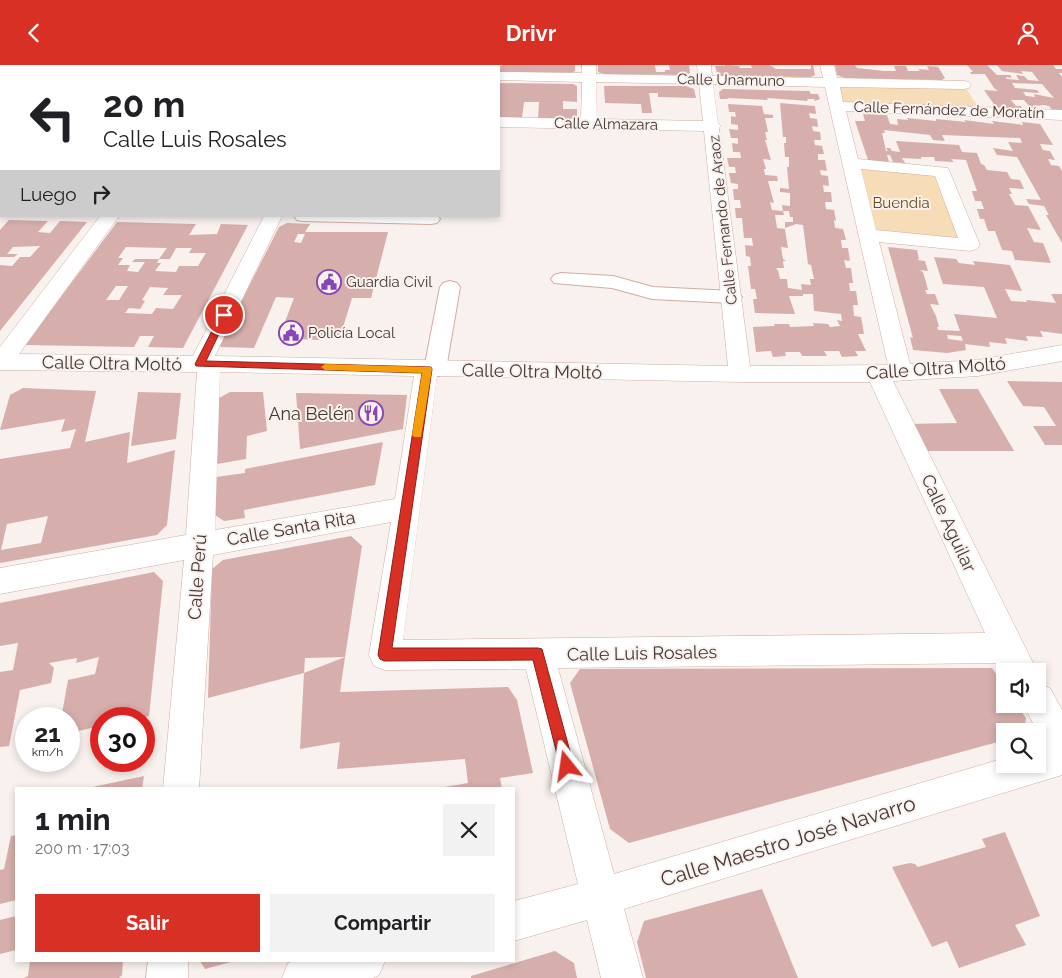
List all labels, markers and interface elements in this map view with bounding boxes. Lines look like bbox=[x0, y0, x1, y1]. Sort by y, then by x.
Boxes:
icon: back bbox=[20, 19, 48, 47]
icon: person bbox=[1014, 19, 1042, 47]
text: Drivr bbox=[506, 20, 556, 46]
street label: Calle Unamuno bbox=[677, 70, 785, 90]
text: 20 m bbox=[103, 84, 185, 125]
icon: left bbox=[20, 85, 85, 150]
street label: Calle Fernández de Moratín bbox=[853, 98, 1045, 122]
street label: Calle Almazara bbox=[554, 114, 658, 134]
text: Calle Luis Rosales bbox=[103, 126, 287, 152]
street label: Calle Fernando de Araoz bbox=[705, 134, 741, 306]
icon: right bbox=[87, 180, 115, 208]
text: Luego bbox=[20, 183, 77, 205]
park label: Buendia bbox=[872, 194, 930, 212]
public building icon: Guardia Civil bbox=[316, 269, 342, 295]
place label: Guardia Civil bbox=[346, 273, 433, 291]
pin bbox=[203, 294, 245, 336]
icon: arrive bbox=[210, 301, 238, 329]
public building icon: Policía Local bbox=[278, 320, 304, 346]
place label: Policía Local bbox=[308, 324, 396, 342]
street label: Calle Oltra Moltó bbox=[42, 351, 182, 375]
street label: Calle Oltra Moltó bbox=[865, 353, 1007, 383]
street label: Calle Oltra Moltó bbox=[462, 359, 602, 383]
restaurant icon: Ana Belén bbox=[358, 400, 384, 426]
place label: Ana Belén bbox=[268, 403, 354, 424]
street label: Calle Aguilar bbox=[917, 471, 981, 576]
street label: Calle Santa Rita bbox=[225, 506, 357, 550]
street label: Calle Perú bbox=[184, 534, 210, 620]
street label: Calle Luis Rosales bbox=[567, 641, 718, 665]
map controls bbox=[996, 663, 1046, 773]
button: sound bbox=[996, 663, 1046, 713]
speed limit sign: 30 bbox=[90, 707, 155, 772]
text: 21 bbox=[34, 718, 61, 748]
button: search bbox=[996, 723, 1046, 773]
position arrow bbox=[540, 739, 592, 791]
text: km/h bbox=[32, 745, 63, 759]
street label: Calle Maestro José Navarro bbox=[658, 790, 918, 892]
text: 1 min bbox=[35, 802, 111, 837]
button: close bbox=[443, 804, 495, 856]
text: 200 m · 17:03 bbox=[35, 839, 130, 858]
button: Salir bbox=[35, 894, 260, 952]
button: Compartir bbox=[270, 894, 495, 952]

